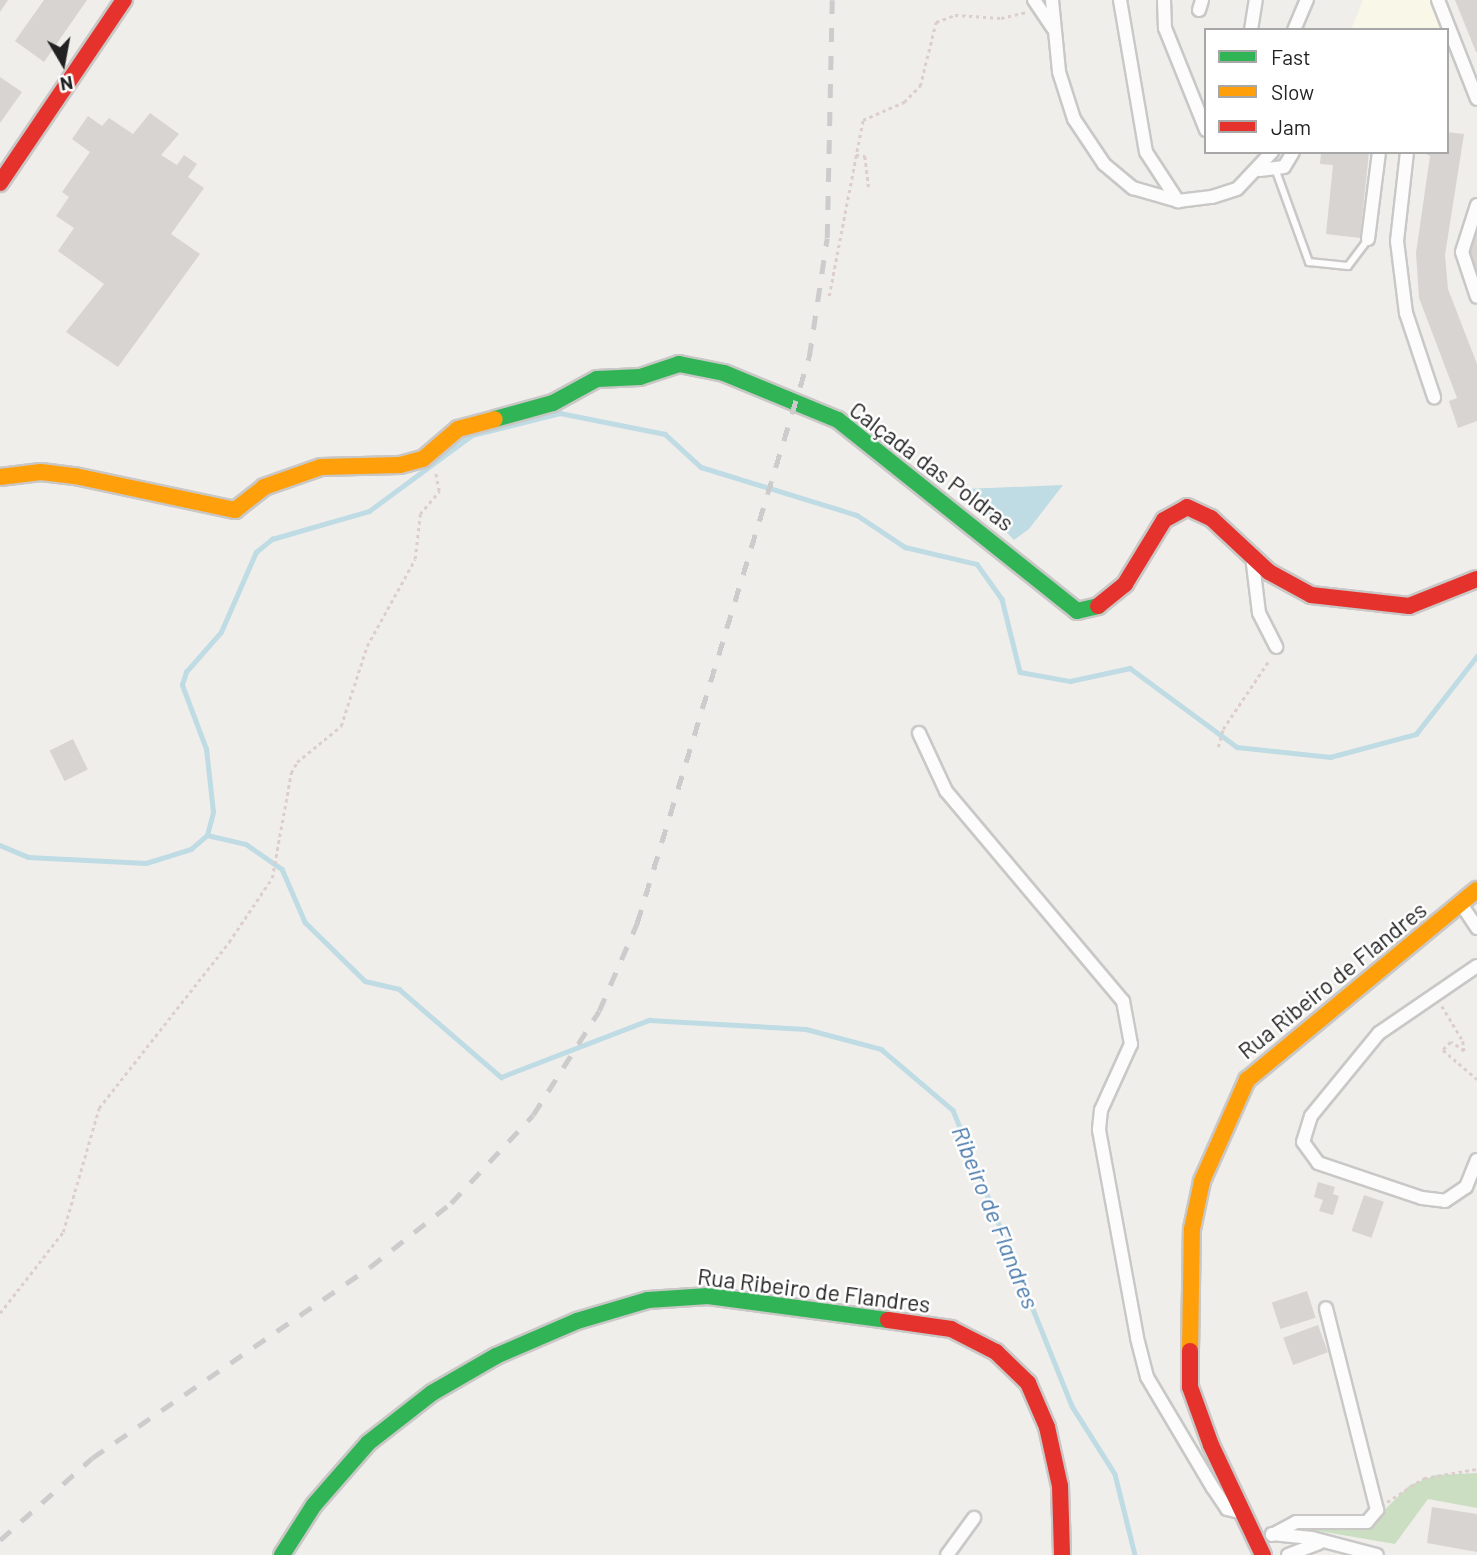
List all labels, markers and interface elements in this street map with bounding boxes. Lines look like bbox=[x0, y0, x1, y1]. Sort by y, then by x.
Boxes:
north arrow bbox=[28, 28, 98, 98]
legend bbox=[1204, 28, 1449, 154]
text: Fast bbox=[1271, 44, 1311, 69]
text: N bbox=[59, 72, 75, 97]
text: Slow bbox=[1271, 79, 1314, 104]
text: Jam bbox=[1271, 114, 1311, 139]
street label: Calçada das Poldras bbox=[845, 395, 1019, 537]
street label: Rua Ribeiro de Flandres bbox=[1232, 896, 1432, 1064]
water label: Ribeiro de Flandres bbox=[946, 1121, 1046, 1313]
street label: Rua Ribeiro de Flandres bbox=[696, 1262, 932, 1318]

